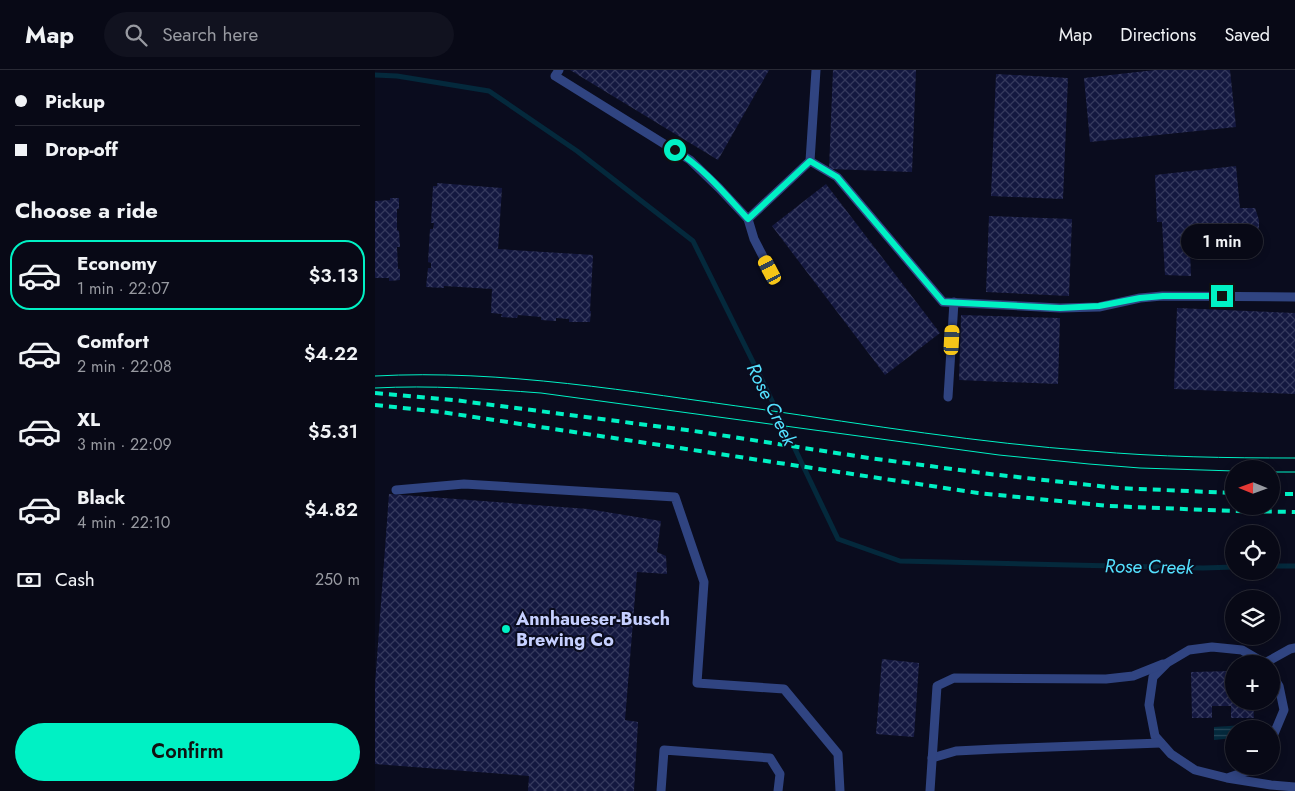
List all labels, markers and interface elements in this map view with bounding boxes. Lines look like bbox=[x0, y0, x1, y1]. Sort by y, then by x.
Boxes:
search box bbox=[104, 12, 454, 57]
text: Map bbox=[25, 17, 74, 52]
icon: search bbox=[122, 21, 150, 49]
text: Search here bbox=[162, 21, 258, 48]
text: Map bbox=[1059, 22, 1092, 48]
text: Directions bbox=[1120, 22, 1196, 48]
text: Saved bbox=[1224, 22, 1270, 48]
text: Pickup bbox=[45, 88, 105, 115]
text: Drop-off bbox=[45, 136, 118, 163]
route start bbox=[664, 139, 686, 161]
text: Choose a ride bbox=[15, 194, 158, 226]
callout: 1 min bbox=[1181, 224, 1263, 258]
text: 1 min bbox=[1203, 230, 1241, 253]
text: Economy bbox=[77, 250, 157, 277]
icon: car bbox=[17, 253, 62, 298]
car bbox=[756, 253, 783, 287]
text: $3.13 bbox=[309, 262, 358, 289]
text: 1 min · 22:07 bbox=[77, 277, 169, 300]
route end bbox=[1211, 285, 1233, 307]
car bbox=[943, 325, 960, 355]
text: Comfort bbox=[77, 328, 149, 355]
icon: car bbox=[17, 331, 62, 376]
text: $4.22 bbox=[304, 340, 358, 367]
text: 2 min · 22:08 bbox=[77, 355, 172, 378]
water label: Rose Creek bbox=[740, 358, 804, 451]
text: XL bbox=[77, 406, 100, 433]
icon: car bbox=[17, 409, 62, 454]
text: $5.31 bbox=[308, 418, 358, 445]
text: 3 min · 22:09 bbox=[77, 433, 172, 456]
north arrow bbox=[1225, 460, 1280, 515]
map controls bbox=[1225, 460, 1280, 775]
text: Black bbox=[77, 484, 125, 511]
icon: car bbox=[17, 487, 62, 532]
text: $4.82 bbox=[304, 496, 358, 523]
text: 4 min · 22:10 bbox=[77, 511, 170, 534]
button: locate bbox=[1225, 525, 1280, 580]
water label: Rose Creek bbox=[1104, 552, 1195, 581]
icon: cash bbox=[15, 566, 43, 594]
text: Cash bbox=[55, 566, 95, 593]
text: 250 m bbox=[315, 568, 360, 591]
button: layers bbox=[1225, 590, 1280, 645]
place label: Annhaueser-Busch Brewing Co bbox=[515, 606, 670, 653]
marker: Annhaueser-Busch Brewing Co bbox=[500, 623, 512, 635]
button: + bbox=[1225, 655, 1280, 710]
button: − bbox=[1225, 720, 1280, 775]
button: Confirm bbox=[15, 723, 360, 781]

